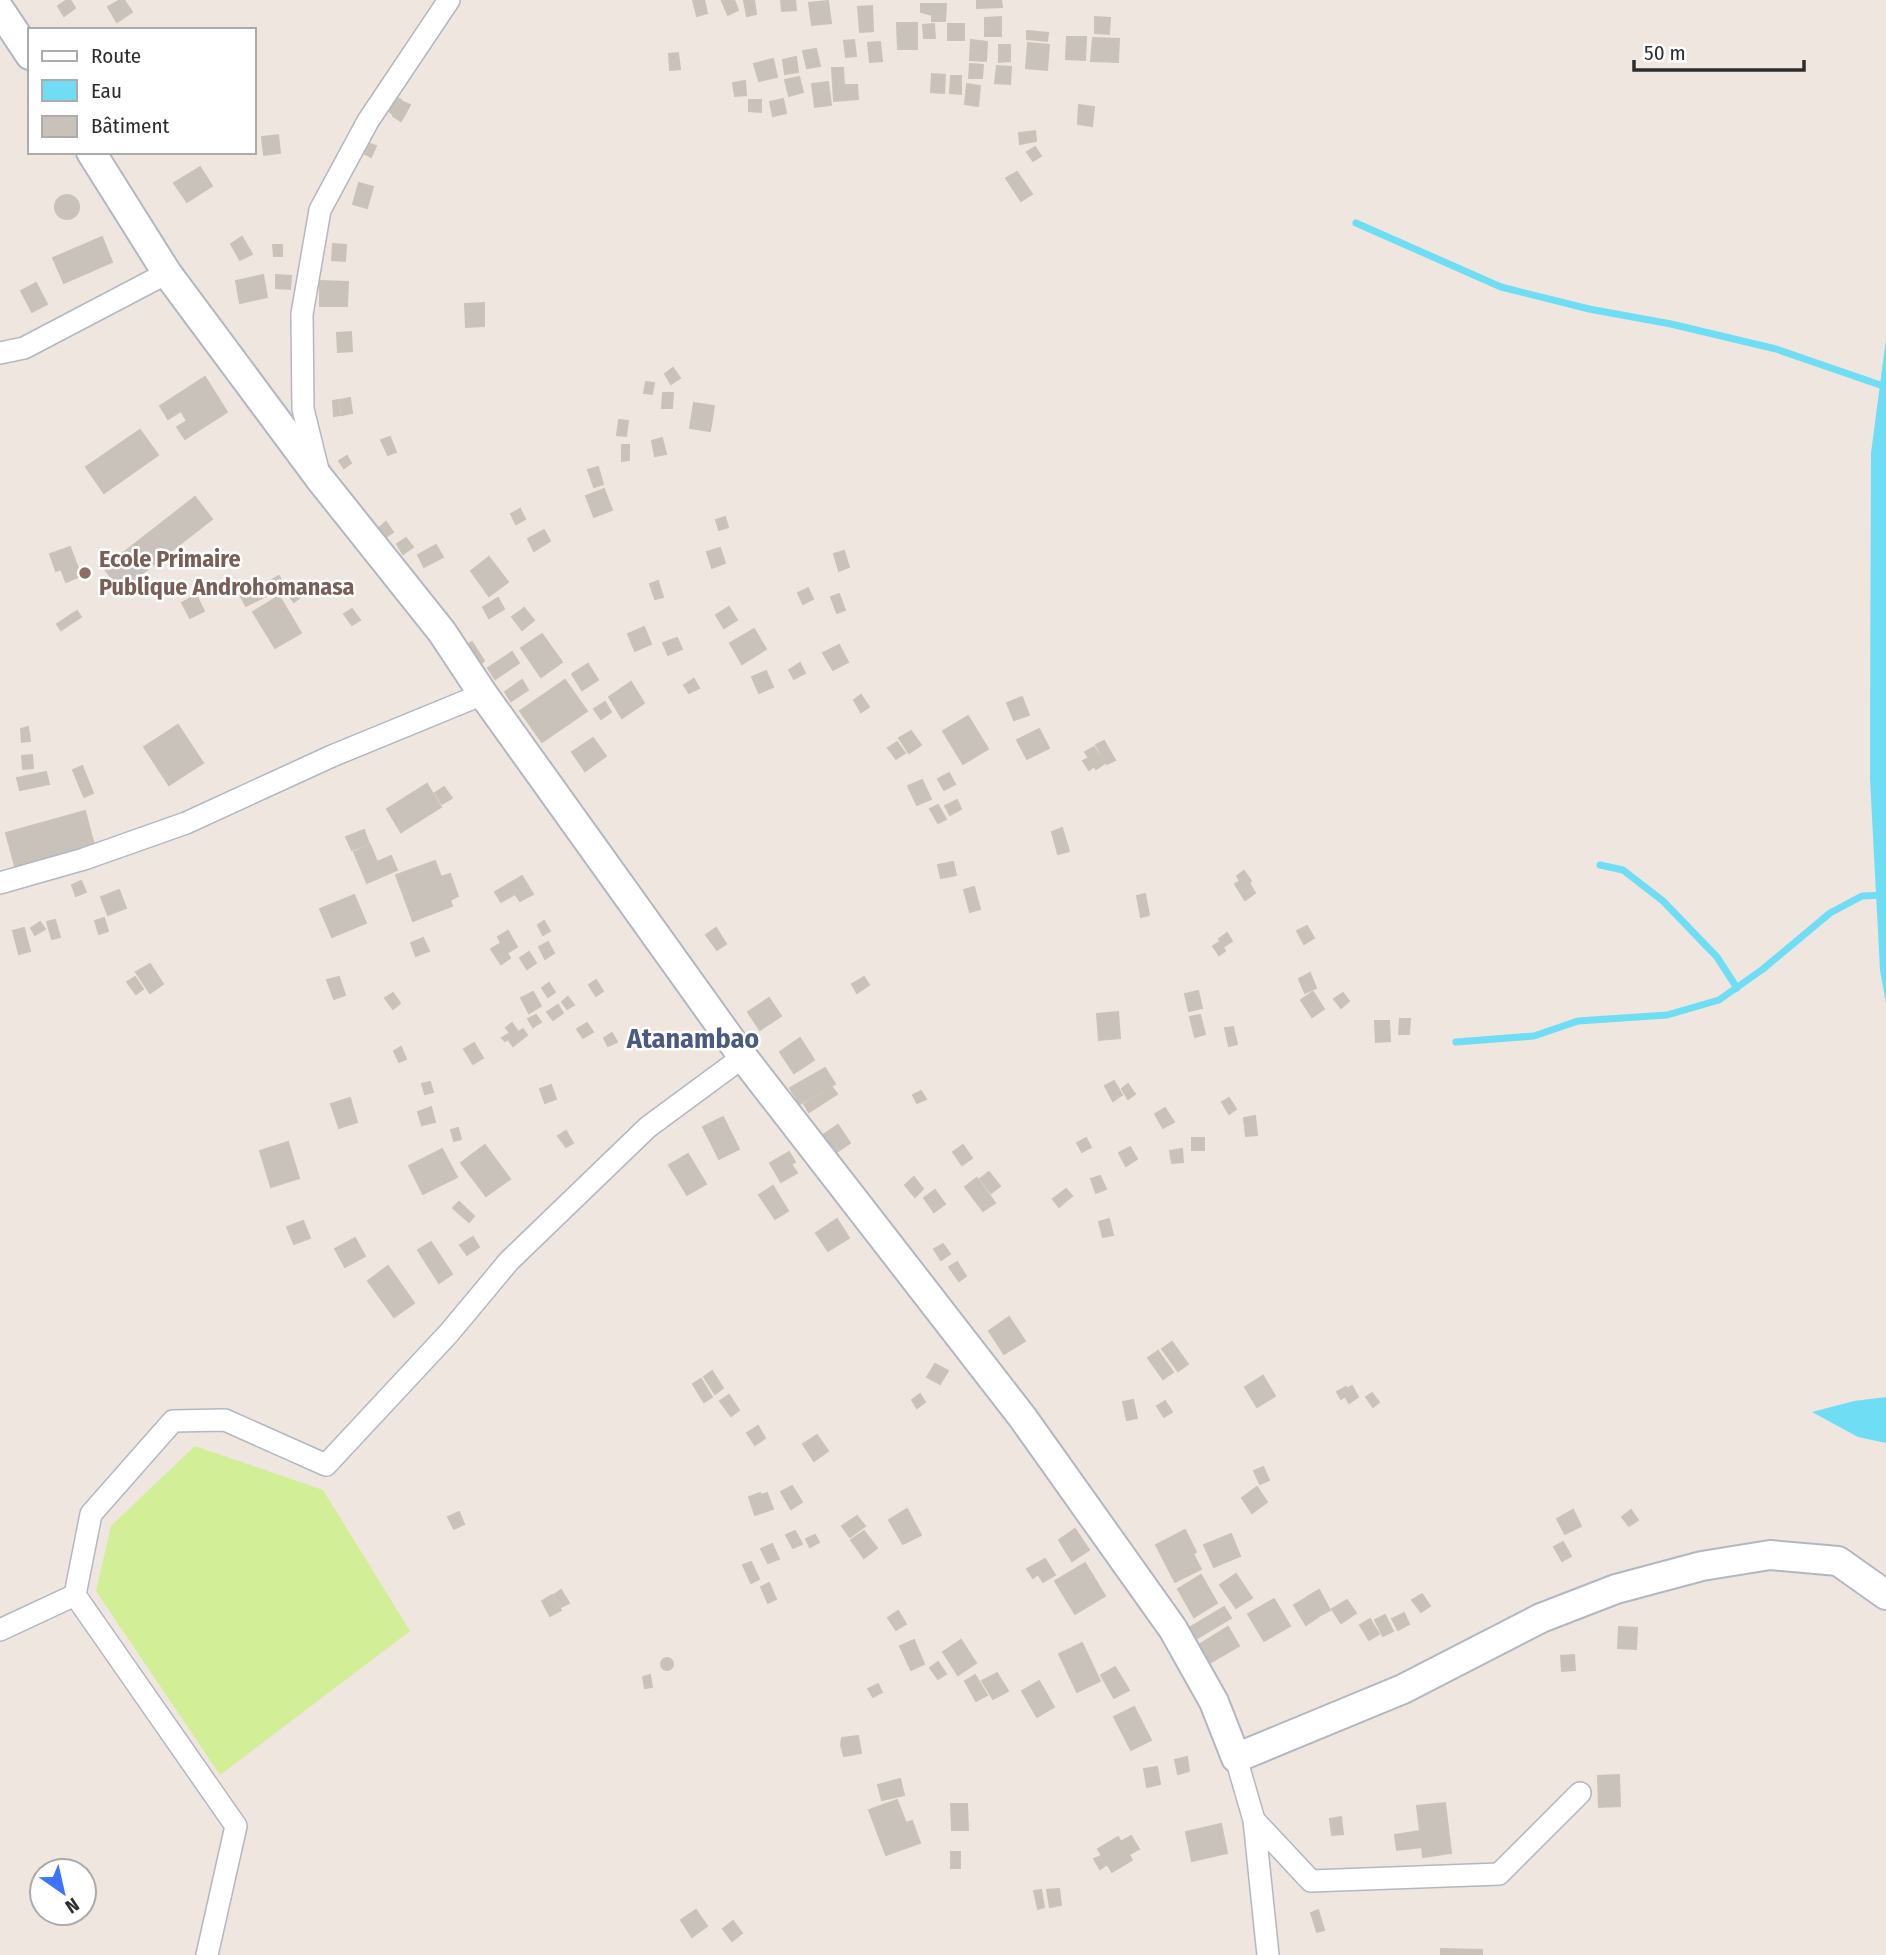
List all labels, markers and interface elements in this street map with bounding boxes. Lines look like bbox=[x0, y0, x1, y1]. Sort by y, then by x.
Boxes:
legend bbox=[28, 28, 256, 154]
scale bar bbox=[1634, 28, 1804, 72]
text: 50 m bbox=[1644, 40, 1686, 66]
text: Route bbox=[91, 43, 141, 69]
text: Eau bbox=[91, 78, 122, 104]
text: Bâtiment bbox=[91, 113, 170, 139]
place label: Ecole Primaire Publique Androhomanasa bbox=[99, 545, 355, 601]
marker: Ecole Primaire Publique Androhomanasa bbox=[77, 565, 93, 581]
district label: Atanambao bbox=[626, 1022, 759, 1055]
north arrow bbox=[28, 1857, 98, 1927]
text: N bbox=[61, 1893, 83, 1918]

